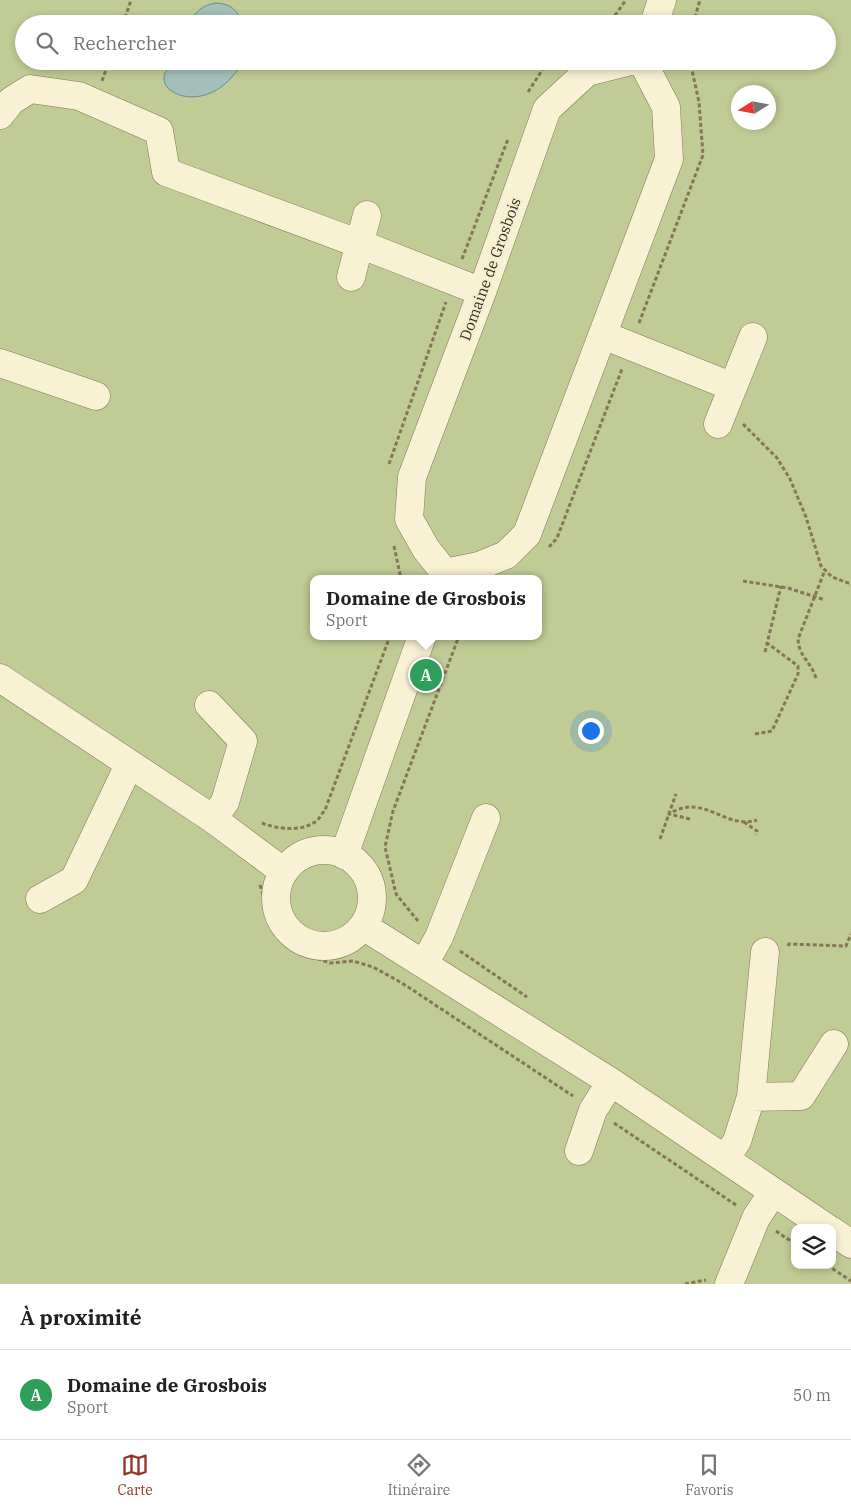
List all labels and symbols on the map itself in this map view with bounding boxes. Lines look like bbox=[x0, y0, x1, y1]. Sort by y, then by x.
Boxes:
north arrow bbox=[731, 85, 776, 130]
street label: Domaine de Grosbois bbox=[455, 195, 525, 343]
pin: A bbox=[410, 656, 442, 694]
your location bbox=[578, 718, 604, 744]

